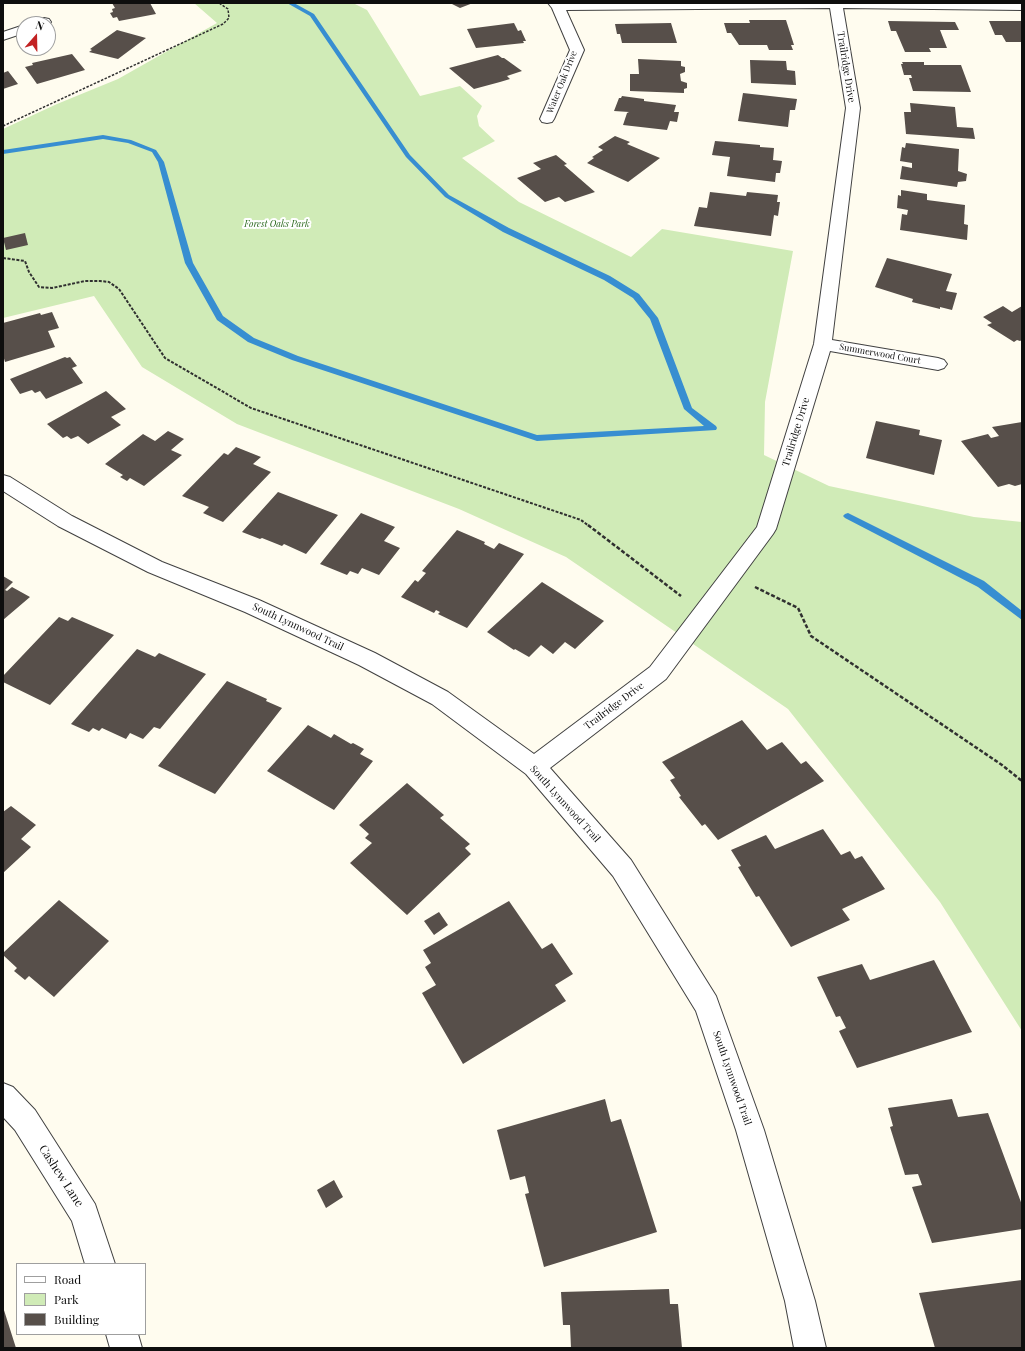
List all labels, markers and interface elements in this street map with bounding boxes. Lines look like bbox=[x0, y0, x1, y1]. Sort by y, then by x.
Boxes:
north arrow bbox=[16, 16, 56, 56]
text: N bbox=[34, 17, 46, 34]
street label: Trailridge Drive bbox=[834, 31, 858, 103]
street label: Water Oak Drive bbox=[545, 49, 579, 115]
park label: Forest Oaks Park bbox=[244, 219, 310, 229]
street label: Summerwood Court bbox=[839, 342, 921, 366]
street label: Trailridge Drive bbox=[780, 396, 812, 468]
street label: South Lynnwood Trail bbox=[251, 601, 345, 653]
street label: Trailridge Drive bbox=[582, 680, 646, 732]
street label: South Lynnwood Trail bbox=[527, 763, 603, 845]
street label: South Lynnwood Trail bbox=[710, 1029, 754, 1127]
street label: Cashew Lane bbox=[36, 1142, 86, 1210]
legend bbox=[16, 1263, 146, 1335]
text: Road bbox=[54, 1271, 81, 1287]
text: Park bbox=[54, 1291, 79, 1307]
text: Building bbox=[54, 1311, 99, 1327]

